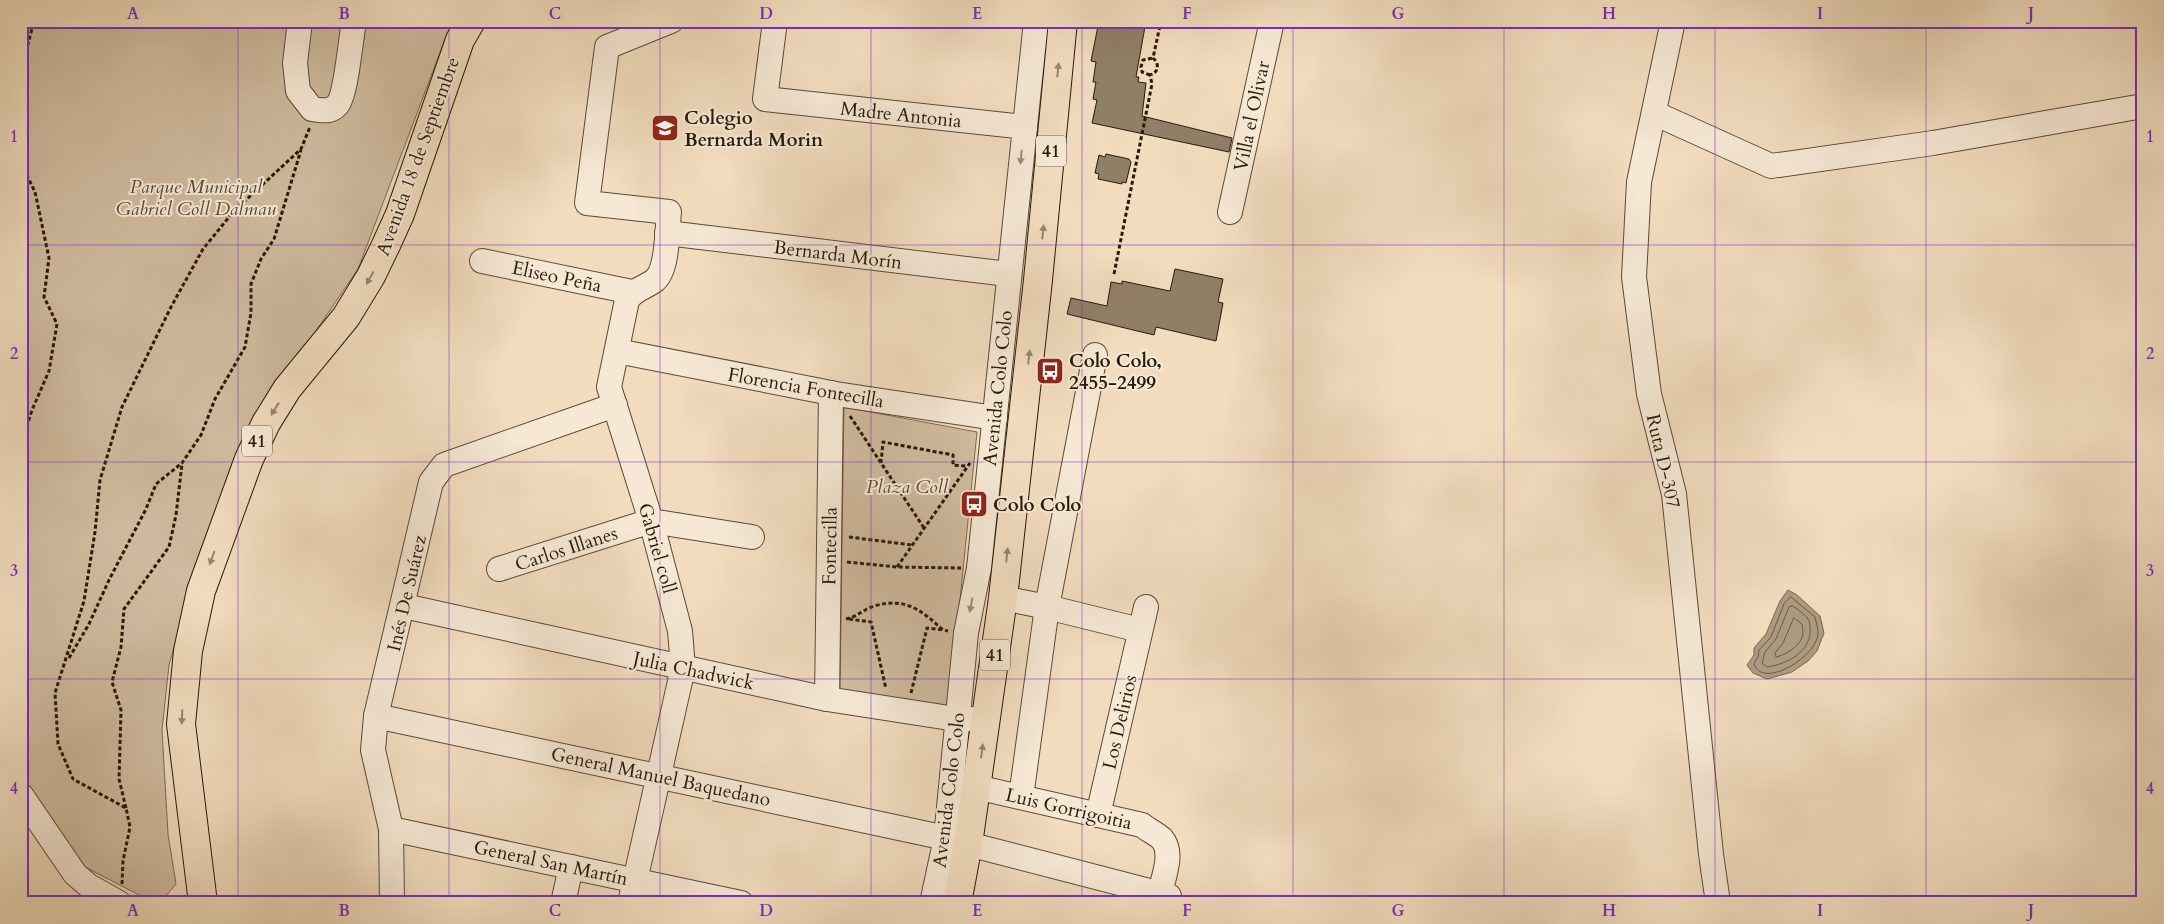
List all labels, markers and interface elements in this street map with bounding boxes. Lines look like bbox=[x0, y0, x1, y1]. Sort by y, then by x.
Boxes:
text: A bbox=[127, 3, 139, 25]
text: B bbox=[338, 3, 350, 25]
text: C bbox=[549, 3, 561, 25]
text: D bbox=[759, 3, 773, 25]
text: E bbox=[972, 3, 982, 25]
text: F bbox=[1182, 3, 1192, 25]
text: G bbox=[1391, 3, 1405, 25]
text: H bbox=[1602, 3, 1616, 25]
text: I bbox=[1817, 3, 1823, 25]
text: J bbox=[2026, 3, 2034, 25]
street label: Avenida 18 de Septiembre bbox=[370, 53, 466, 259]
street label: Villa el Olivar bbox=[1228, 59, 1276, 174]
one-way arrow bbox=[1055, 62, 1063, 78]
street label: Madre Antonia bbox=[839, 96, 963, 134]
place label: Colegio Bernarda Morin bbox=[684, 105, 824, 153]
school or university icon: Colegio Bernarda Morin bbox=[650, 113, 680, 143]
text: 1 bbox=[10, 126, 18, 148]
text: 1 bbox=[2146, 126, 2154, 148]
road number: 41 bbox=[1036, 136, 1066, 166]
one-way arrow bbox=[1017, 149, 1025, 165]
park label: Parque Municipal Gabriel Coll Dalmau bbox=[116, 174, 276, 222]
one-way arrow bbox=[1039, 223, 1047, 239]
street label: Bernarda Morín bbox=[772, 234, 904, 276]
street label: Eliseo Peña bbox=[510, 255, 604, 299]
one-way arrow bbox=[365, 271, 374, 284]
street label: Avenida Colo Colo bbox=[977, 309, 1019, 467]
text: 2 bbox=[10, 343, 18, 365]
text: 2 bbox=[2146, 343, 2154, 365]
place label: Colo Colo, 2455-2499 bbox=[1069, 348, 1162, 396]
one-way arrow bbox=[1025, 349, 1033, 365]
bus stop icon: Colo Colo, 2455-2499 bbox=[1035, 356, 1065, 386]
street label: Florencia Fontecilla bbox=[726, 361, 886, 415]
one-way arrow bbox=[270, 402, 279, 416]
street label: Ruta D-307 bbox=[1640, 412, 1687, 511]
road number: 41 bbox=[242, 426, 272, 456]
park label: Plaza Coll bbox=[866, 474, 949, 500]
bus stop icon: Colo Colo bbox=[959, 489, 989, 519]
place label: Colo Colo bbox=[993, 492, 1081, 518]
street label: Gabriel coll bbox=[632, 500, 682, 597]
street label: Fontecilla bbox=[816, 507, 844, 585]
street label: Carlos Illanes bbox=[512, 520, 621, 578]
street label: Inés De Suárez bbox=[381, 532, 433, 654]
one-way arrow bbox=[1004, 547, 1012, 563]
one-way arrow bbox=[208, 551, 215, 566]
text: 3 bbox=[10, 560, 18, 582]
text: 3 bbox=[2146, 560, 2154, 582]
one-way arrow bbox=[967, 598, 975, 614]
road number: 41 bbox=[980, 640, 1010, 670]
street label: Julia Chadwick bbox=[628, 645, 757, 697]
street label: Los Delirios bbox=[1096, 672, 1143, 772]
one-way arrow bbox=[178, 710, 186, 726]
street label: Avenida Colo Colo bbox=[927, 711, 971, 869]
street label: General Manuel Baquedano bbox=[549, 741, 773, 813]
one-way arrow bbox=[978, 743, 986, 759]
text: 4 bbox=[10, 778, 18, 800]
text: 4 bbox=[2146, 778, 2154, 800]
street label: Luis Gorrigoitia bbox=[1003, 782, 1135, 836]
street label: General San Martín bbox=[471, 834, 630, 892]
text: A bbox=[127, 900, 139, 922]
text: B bbox=[338, 900, 350, 922]
text: C bbox=[549, 900, 561, 922]
text: D bbox=[759, 900, 773, 922]
text: E bbox=[972, 900, 982, 922]
text: F bbox=[1182, 900, 1192, 922]
text: G bbox=[1391, 900, 1405, 922]
text: H bbox=[1602, 900, 1616, 922]
text: I bbox=[1817, 900, 1823, 922]
text: J bbox=[2026, 900, 2034, 922]

